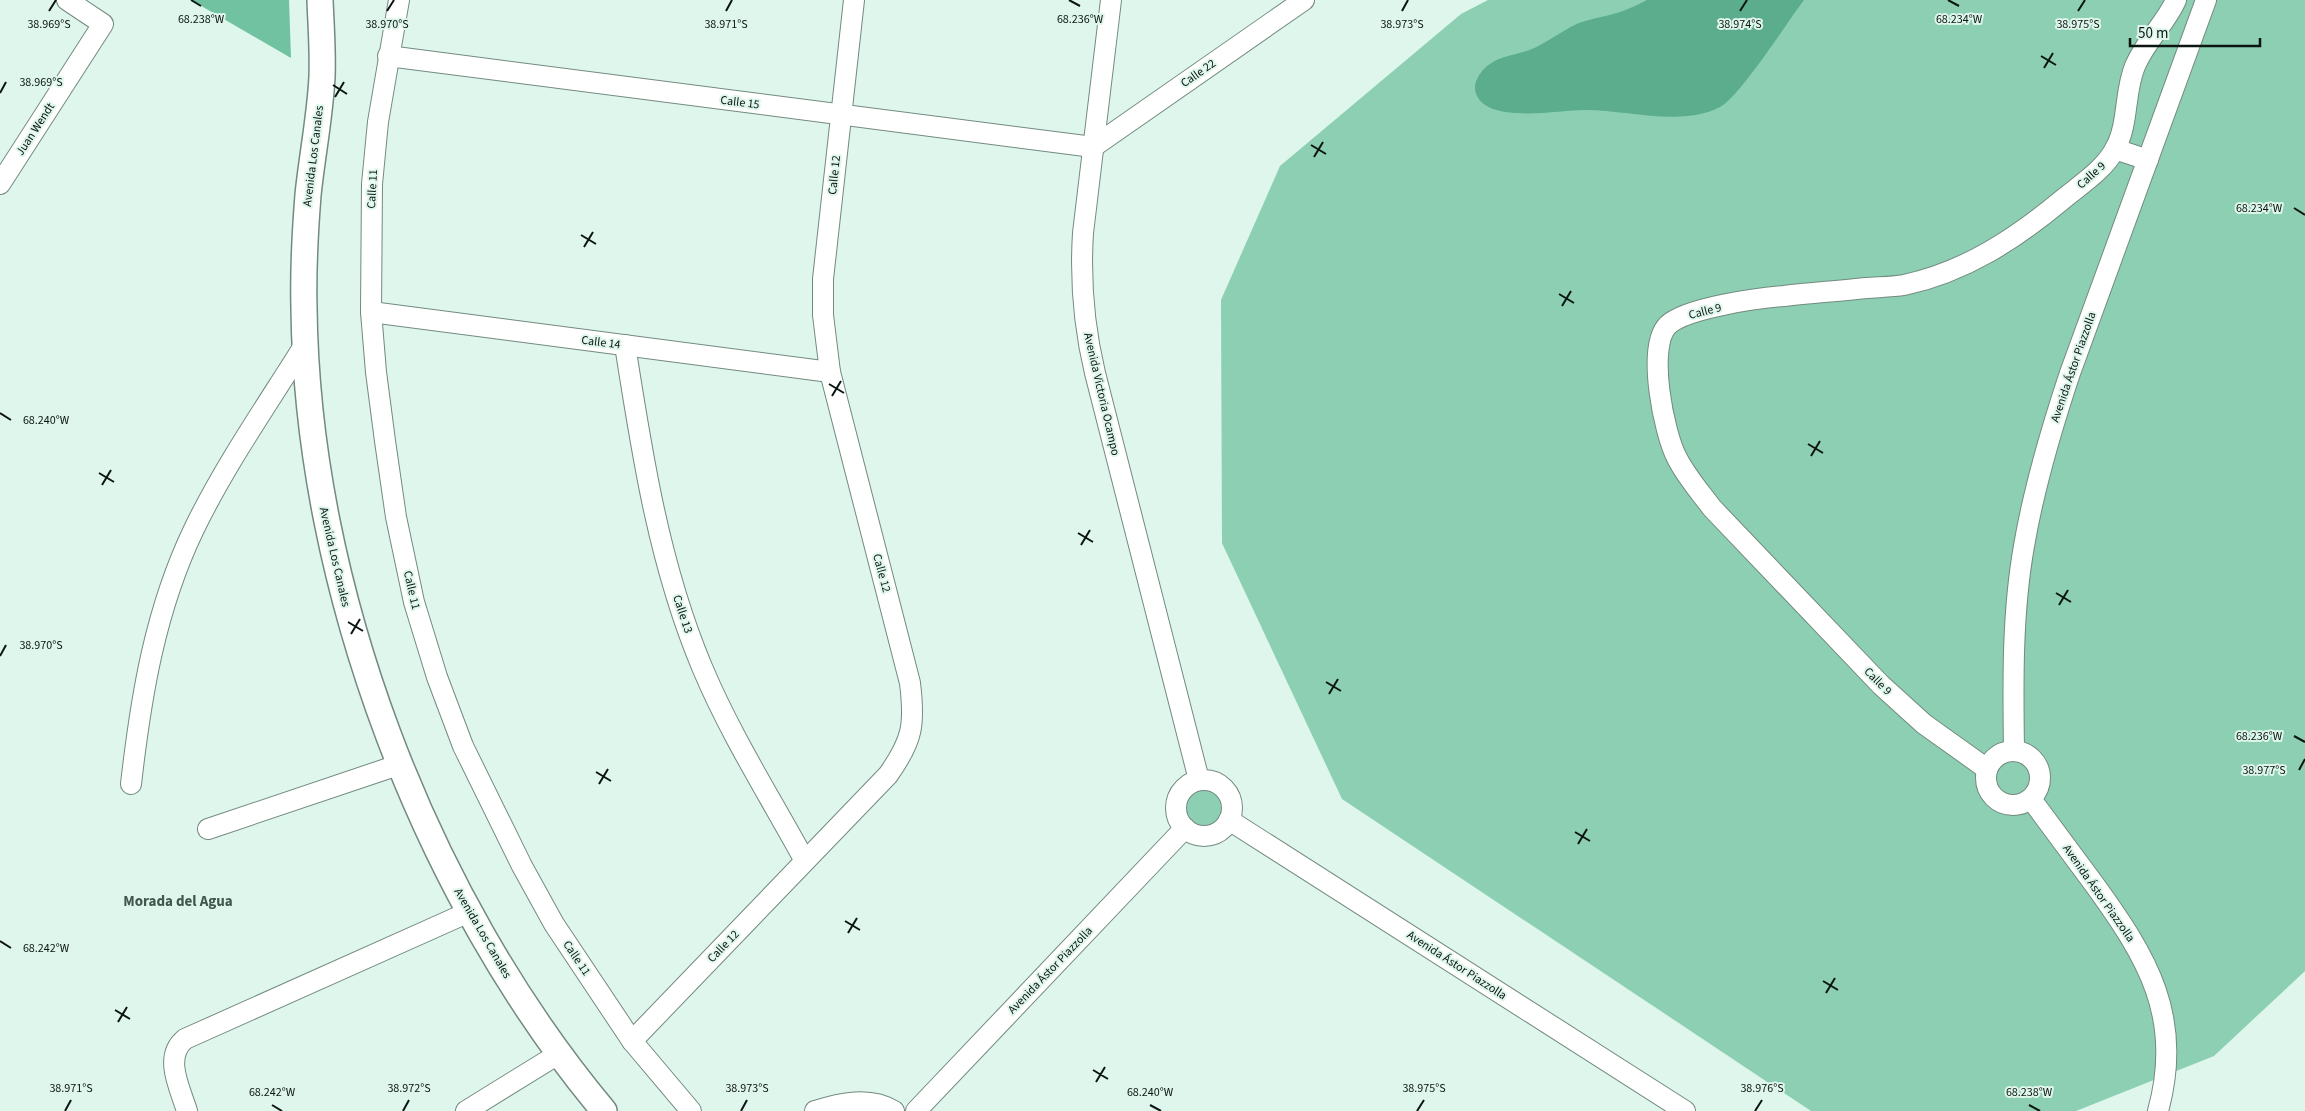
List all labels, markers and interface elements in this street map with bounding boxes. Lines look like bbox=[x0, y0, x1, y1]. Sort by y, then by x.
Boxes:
text: 68.238°W bbox=[178, 11, 225, 28]
text: 68.236°W bbox=[1057, 11, 1104, 28]
text: 68.234°W bbox=[1936, 11, 1983, 28]
scale bar bbox=[2130, 15, 2260, 47]
text: 38.969°S bbox=[27, 16, 71, 33]
text: 38.970°S bbox=[365, 16, 409, 33]
text: 38.971°S bbox=[704, 16, 748, 33]
text: 38.973°S bbox=[1380, 16, 1424, 33]
text: 38.974°S bbox=[1718, 16, 1762, 33]
text: 38.975°S bbox=[2056, 16, 2100, 33]
text: 50 m bbox=[2138, 23, 2168, 44]
street label: Calle 22 bbox=[1177, 55, 1219, 92]
text: 38.969°S bbox=[19, 74, 63, 91]
street label: Calle 15 bbox=[719, 92, 761, 113]
street label: Juan Wendt bbox=[12, 100, 59, 159]
street label: Avenida Los Canales bbox=[299, 105, 328, 208]
street label: Calle 12 bbox=[824, 155, 845, 195]
street label: Calle 9 bbox=[2073, 158, 2109, 193]
street label: Calle 11 bbox=[363, 169, 382, 209]
text: 68.234°W bbox=[2236, 200, 2283, 217]
street label: Calle 9 bbox=[1687, 299, 1723, 324]
street label: Avenida Ástor Piazzolla bbox=[2047, 310, 2100, 425]
street label: Avenida Victoria Ocampo bbox=[1079, 331, 1124, 457]
street label: Calle 14 bbox=[580, 332, 622, 353]
text: 68.240°W bbox=[23, 412, 70, 429]
street label: Avenida Los Canales bbox=[315, 506, 354, 609]
street label: Calle 12 bbox=[868, 552, 895, 594]
street label: Calle 11 bbox=[399, 569, 424, 611]
street label: Calle 13 bbox=[668, 593, 697, 635]
text: 38.970°S bbox=[19, 637, 63, 654]
street label: Calle 9 bbox=[1860, 664, 1895, 699]
text: 68.236°W bbox=[2236, 728, 2283, 745]
text: 38.977°S bbox=[2242, 762, 2286, 779]
street label: Avenida Ástor Piazzolla bbox=[2058, 841, 2139, 946]
street label: Avenida Los Canales bbox=[450, 885, 515, 982]
district label: Morada del Agua bbox=[123, 891, 233, 912]
street label: Avenida Ástor Piazzolla bbox=[1004, 923, 1097, 1018]
street label: Calle 12 bbox=[704, 926, 743, 966]
street label: Avenida Ástor Piazzolla bbox=[1404, 927, 1510, 1004]
street label: Calle 11 bbox=[559, 937, 595, 979]
text: 68.242°W bbox=[23, 940, 70, 957]
text: 38.971°S bbox=[49, 1080, 93, 1097]
text: 38.972°S bbox=[387, 1080, 431, 1097]
text: 38.973°S bbox=[725, 1080, 769, 1097]
text: 38.975°S bbox=[1402, 1080, 1446, 1097]
text: 38.976°S bbox=[1740, 1080, 1784, 1097]
text: 68.242°W bbox=[249, 1084, 296, 1101]
text: 68.240°W bbox=[1127, 1084, 1174, 1101]
text: 68.238°W bbox=[2006, 1084, 2053, 1101]

